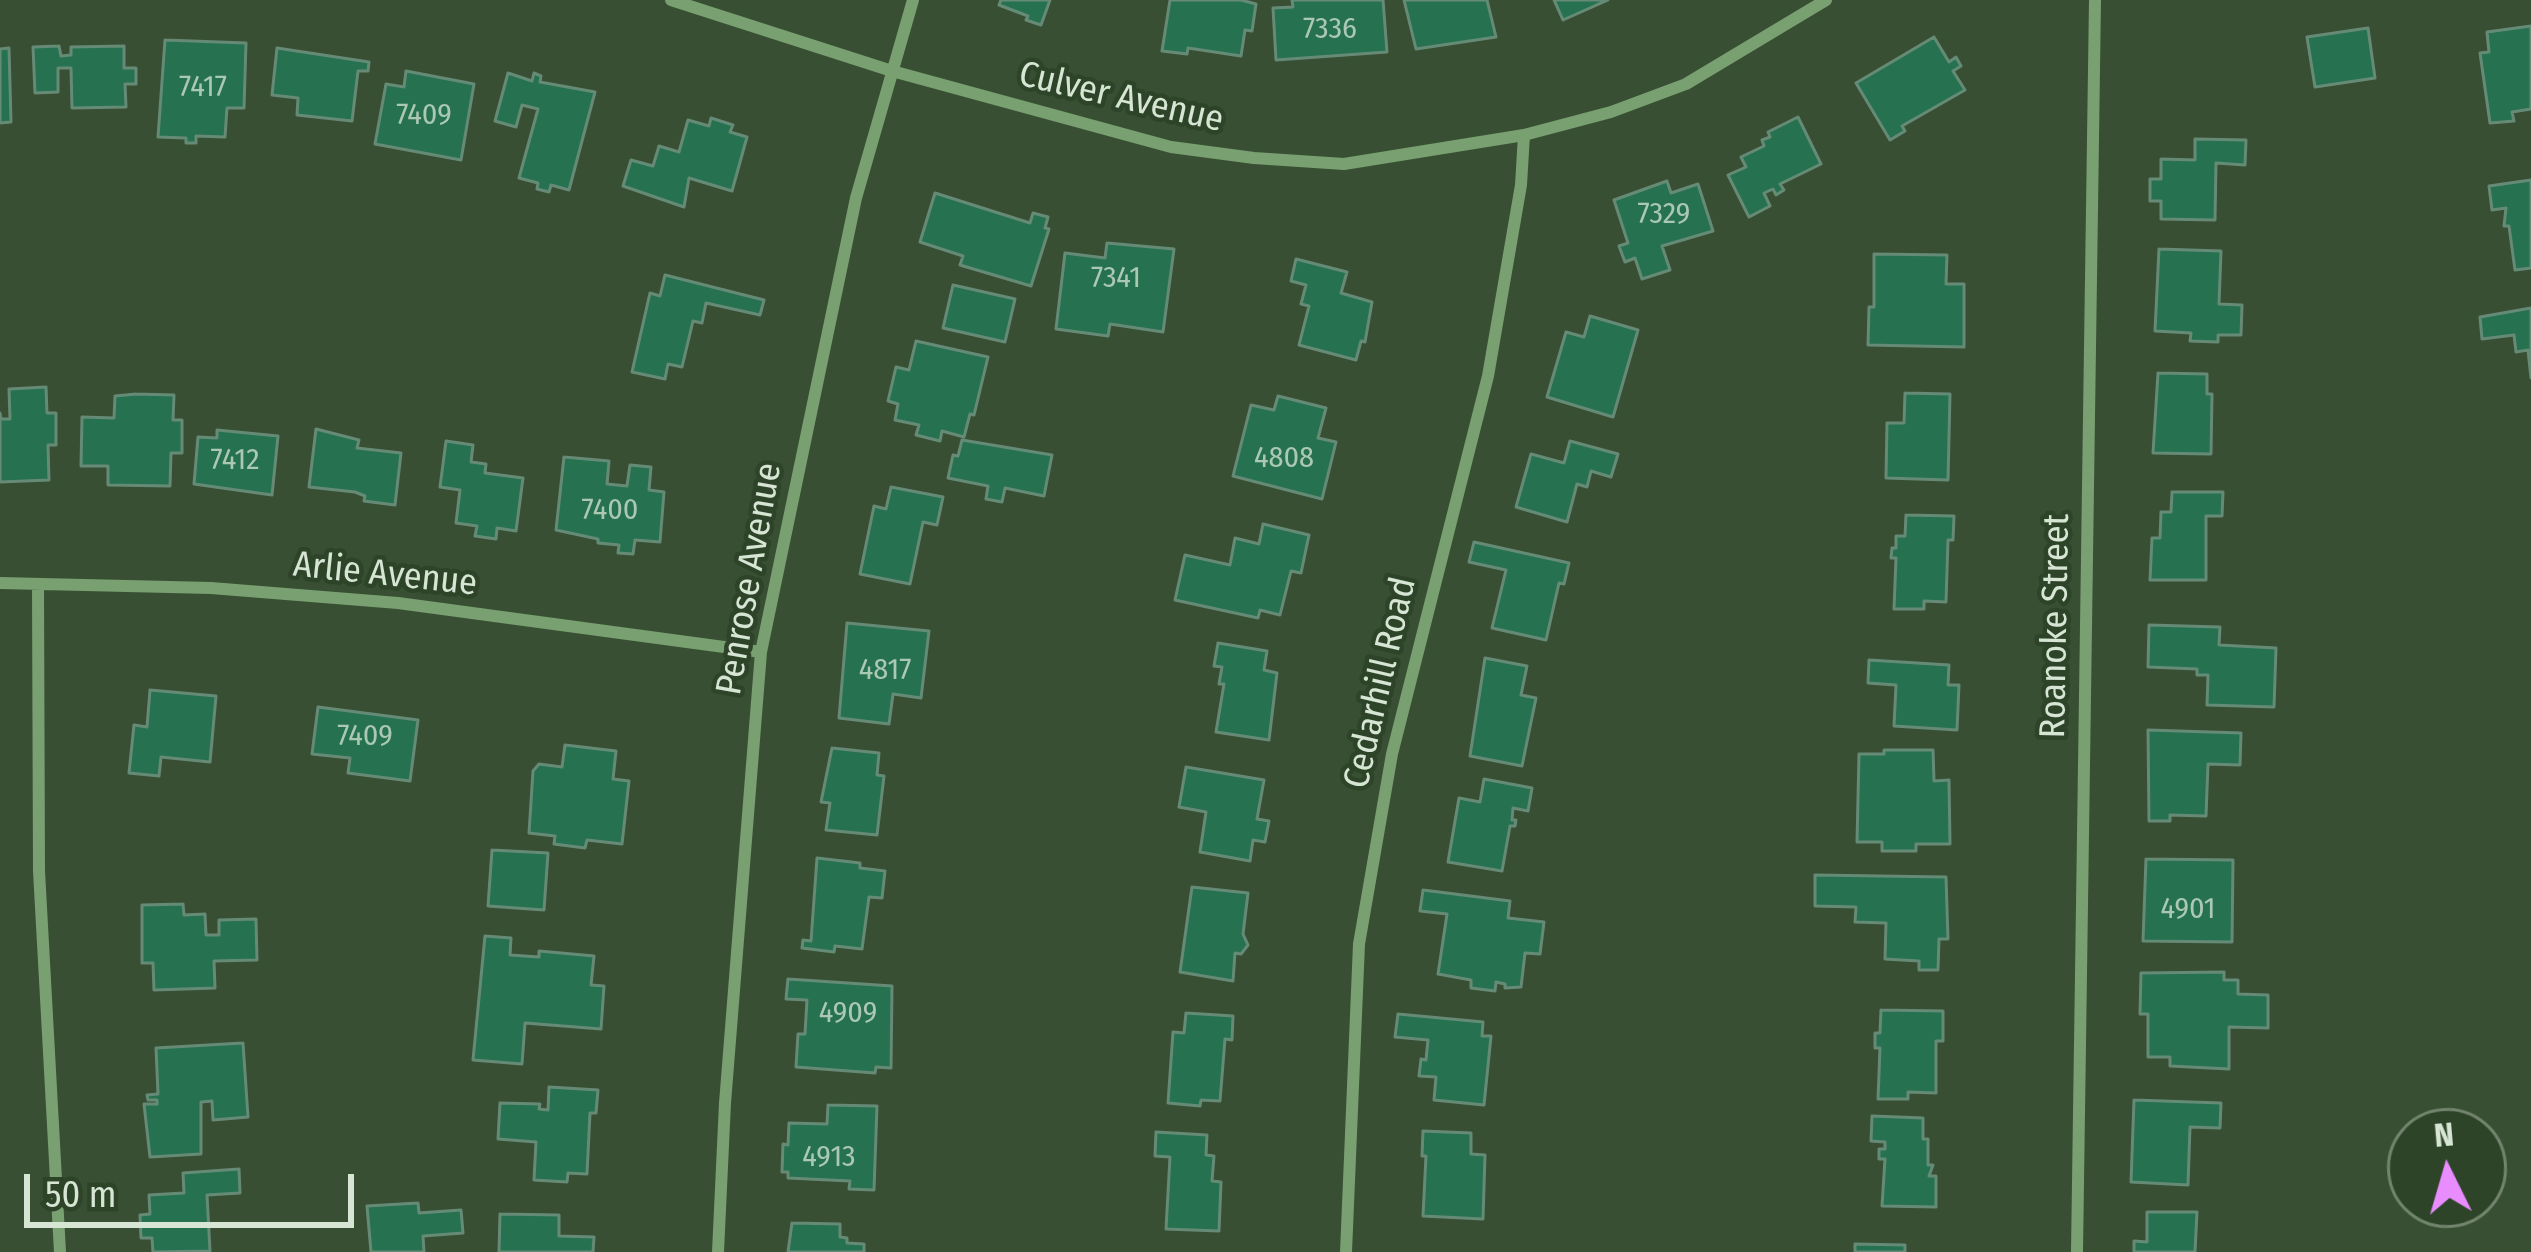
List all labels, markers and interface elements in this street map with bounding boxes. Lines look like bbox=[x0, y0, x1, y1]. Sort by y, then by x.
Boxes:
house number: 7336 bbox=[1303, 12, 1357, 48]
street label: Culver Avenue bbox=[1015, 54, 1227, 142]
house number: 7417 bbox=[179, 70, 227, 106]
house number: 7409 bbox=[396, 98, 452, 134]
house number: 7329 bbox=[1638, 197, 1690, 233]
house number: 7341 bbox=[1091, 261, 1141, 297]
house number: 4808 bbox=[1254, 441, 1314, 477]
house number: 7412 bbox=[211, 443, 259, 479]
street label: Penrose Avenue bbox=[708, 460, 792, 698]
house number: 7400 bbox=[582, 493, 638, 529]
street label: Roanoke Street bbox=[2032, 513, 2080, 739]
street label: Arlie Avenue bbox=[291, 544, 479, 606]
street label: Cedarhill Road bbox=[1336, 573, 1426, 793]
house number: 4817 bbox=[859, 653, 911, 689]
house number: 7409 bbox=[337, 719, 393, 755]
house number: 4901 bbox=[2160, 892, 2216, 928]
house number: 4909 bbox=[819, 996, 877, 1032]
north arrow bbox=[2387, 1108, 2507, 1228]
text: N bbox=[2433, 1114, 2456, 1156]
house number: 4913 bbox=[802, 1140, 856, 1176]
scale bar bbox=[30, 1150, 360, 1224]
text: 50 m bbox=[45, 1173, 116, 1217]

